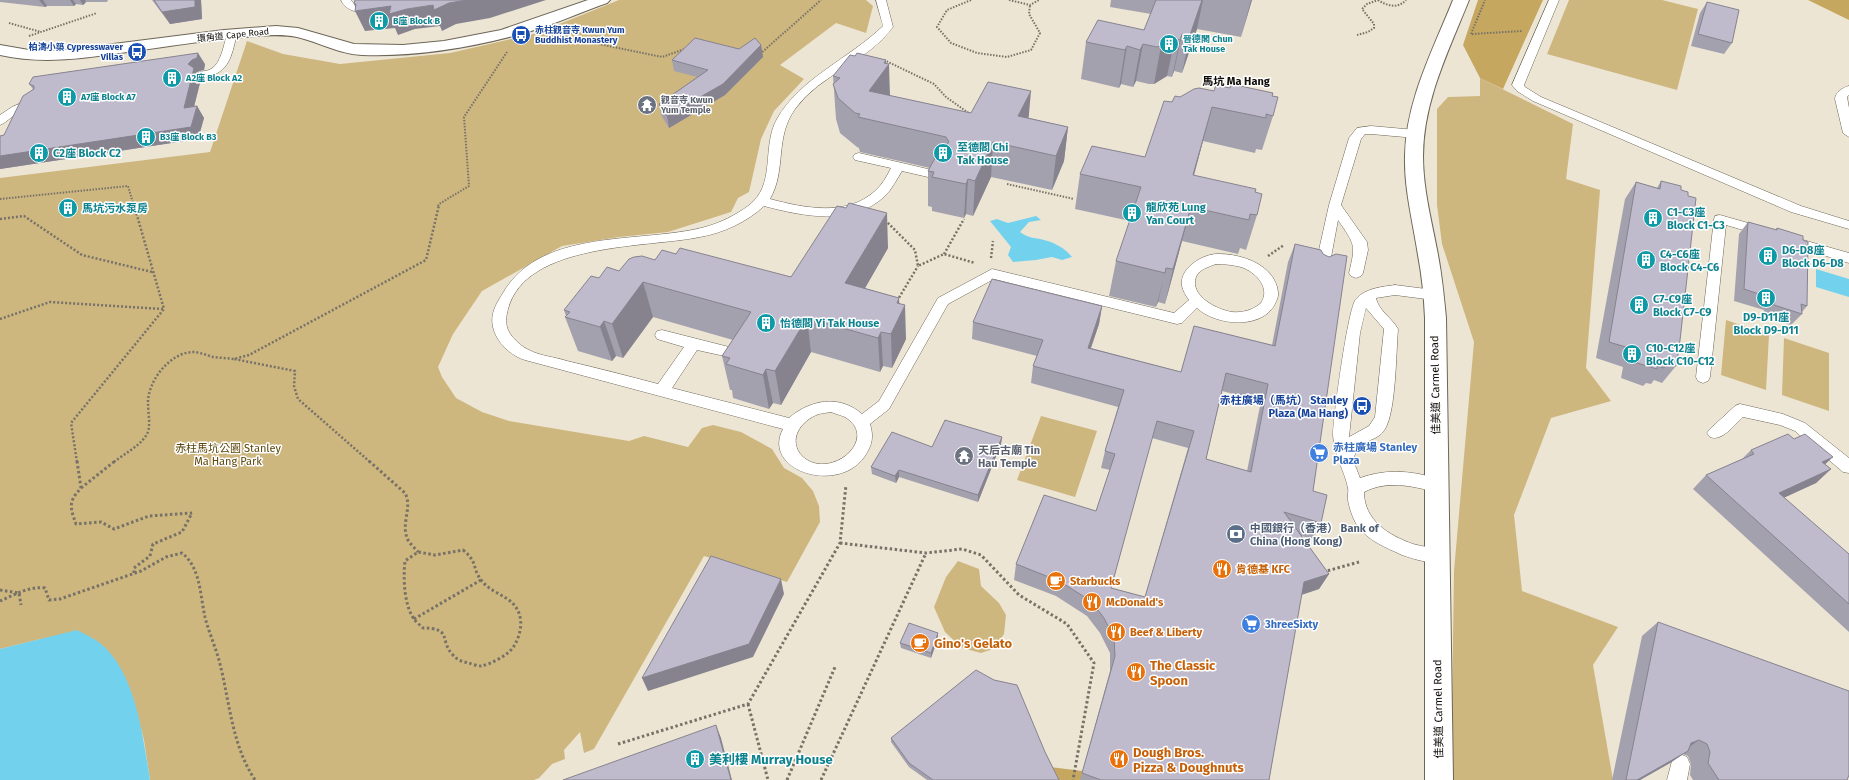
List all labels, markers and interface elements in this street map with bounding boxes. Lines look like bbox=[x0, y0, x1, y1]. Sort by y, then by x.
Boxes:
building icon: B座 Block B bbox=[368, 10, 390, 32]
place label: B座 Block B bbox=[393, 16, 441, 26]
bus stop icon: 赤柱觀音寺 Kwun Yum Buddhist Monastery bbox=[510, 24, 532, 46]
place label: 赤柱觀音寺 Kwun Yum Buddhist Monastery bbox=[535, 25, 625, 45]
street label: 環角道 Cape Road bbox=[196, 26, 270, 44]
building icon: 晉德閣 Chun Tak House bbox=[1158, 33, 1180, 55]
place label: 晉德閣 Chun Tak House bbox=[1183, 33, 1233, 54]
bus stop icon: 柏濤小築 Cypresswaver Villas bbox=[126, 41, 148, 63]
place label: 柏濤小築 Cypresswaver Villas bbox=[28, 42, 124, 62]
building icon: A2座 Block A2 bbox=[161, 67, 183, 89]
place label: A2座 Block A2 bbox=[185, 73, 242, 83]
district label: 馬坑 Ma Hang bbox=[1202, 75, 1271, 88]
building icon: A7座 Block A7 bbox=[56, 86, 78, 108]
place label: A7座 Block A7 bbox=[80, 92, 136, 102]
temple icon: 觀音寺 Kwun Yum Temple bbox=[636, 94, 658, 116]
place label: 觀音寺 Kwun Yum Temple bbox=[660, 95, 713, 115]
building icon: B3座 Block B3 bbox=[135, 126, 157, 148]
place label: B3座 Block B3 bbox=[160, 132, 217, 142]
place label: 至德閣 Chi Tak House bbox=[957, 141, 1009, 167]
building icon: C2座 Block C2 bbox=[28, 142, 50, 164]
building icon: 至德閣 Chi Tak House bbox=[932, 142, 954, 164]
place label: C2座 Block C2 bbox=[53, 147, 121, 160]
building icon: 馬坑污水泵房 bbox=[57, 197, 79, 219]
place label: 龍欣苑 Lung Yan Court bbox=[1145, 201, 1207, 227]
place label: 馬坑污水泵房 bbox=[82, 202, 148, 215]
building icon: 龍欣苑 Lung Yan Court bbox=[1121, 202, 1143, 224]
place label: C1-C3座 Block C1-C3 bbox=[1667, 206, 1725, 232]
building icon: C1-C3座 Block C1-C3 bbox=[1642, 207, 1664, 229]
place label: D6-D8座 Block D6-D8 bbox=[1782, 244, 1844, 270]
building icon: D6-D8座 Block D6-D8 bbox=[1757, 245, 1779, 267]
place label: C4-C6座 Block C4-C6 bbox=[1660, 248, 1719, 274]
building icon: C4-C6座 Block C4-C6 bbox=[1635, 249, 1657, 271]
building icon: D9-D11座 Block D9-D11 bbox=[1755, 287, 1777, 309]
place label: C7-C9座 Block C7-C9 bbox=[1653, 293, 1711, 319]
building icon: C7-C9座 Block C7-C9 bbox=[1628, 294, 1650, 316]
place label: D9-D11座 Block D9-D11 bbox=[1733, 311, 1799, 337]
building icon: 怡德閣 Yi Tak House bbox=[755, 312, 777, 334]
place label: 怡德閣 Yi Tak House bbox=[780, 317, 879, 330]
street label: 佳美道 Carmel Road bbox=[1428, 335, 1443, 435]
place label: C10-C12座 Block C10-C12 bbox=[1646, 342, 1715, 368]
building icon: C10-C12座 Block C10-C12 bbox=[1621, 343, 1643, 365]
place label: 赤柱廣場（馬坑） Stanley Plaza (Ma Hang) bbox=[1220, 394, 1348, 420]
bus stop icon: 赤柱廣場（馬坑） Stanley Plaza (Ma Hang) bbox=[1351, 395, 1373, 417]
place label: 赤柱廣場 Stanley Plaza bbox=[1333, 441, 1418, 467]
park label: 赤柱馬坑公園 Stanley Ma Hang Park bbox=[175, 442, 281, 468]
supermarket icon: 赤柱廣場 Stanley Plaza bbox=[1308, 442, 1330, 464]
place label: 天后古廟 Tin Hau Temple bbox=[978, 444, 1040, 470]
temple icon: 天后古廟 Tin Hau Temple bbox=[953, 445, 975, 467]
place label: 中國銀行（香港） Bank of China (Hong Kong) bbox=[1250, 522, 1380, 548]
bank icon: 中國銀行（香港） Bank of China (Hong Kong) bbox=[1225, 523, 1247, 545]
restaurant icon: 肯德基 KFC bbox=[1211, 558, 1233, 580]
place label: 肯德基 KFC bbox=[1236, 563, 1291, 576]
cafe icon: Starbucks bbox=[1045, 570, 1067, 592]
place label: Starbucks bbox=[1070, 575, 1121, 588]
restaurant icon: McDonald's bbox=[1081, 591, 1103, 613]
place label: McDonald's bbox=[1106, 596, 1164, 609]
supermarket icon: 3hreeSixty bbox=[1240, 613, 1262, 635]
place label: 3hreeSixty bbox=[1264, 618, 1319, 631]
restaurant icon: Beef & Liberty bbox=[1105, 621, 1127, 643]
place label: Beef & Liberty bbox=[1130, 626, 1202, 639]
cafe icon: Gino's Gelato bbox=[909, 632, 931, 654]
place label: Gino's Gelato bbox=[934, 636, 1013, 651]
place label: The Classic Spoon bbox=[1150, 658, 1216, 688]
street label: 佳美道 Carmel Road bbox=[1431, 659, 1446, 759]
restaurant icon: The Classic Spoon bbox=[1125, 661, 1147, 683]
place label: Dough Bros. Pizza & Doughnuts bbox=[1133, 745, 1244, 775]
building icon: 美利樓 Murray House bbox=[684, 748, 706, 770]
restaurant icon: Dough Bros. Pizza & Doughnuts bbox=[1108, 748, 1130, 770]
place label: 美利樓 Murray House bbox=[709, 752, 833, 767]

